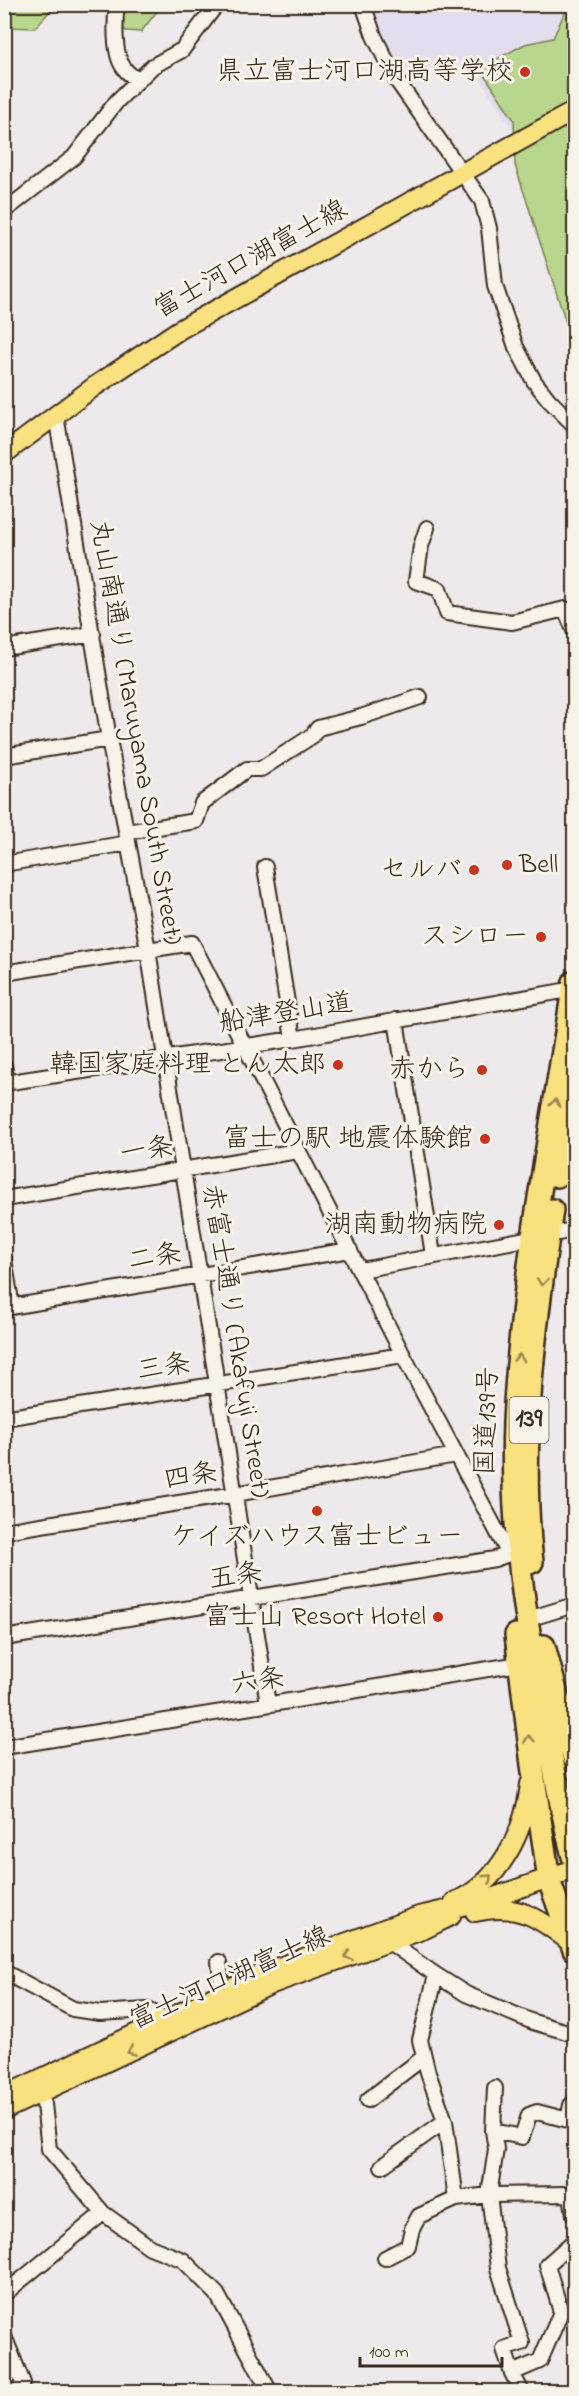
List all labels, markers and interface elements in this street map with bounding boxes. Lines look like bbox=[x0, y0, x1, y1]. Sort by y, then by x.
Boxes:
place label: 県立富士河口湖高等学校 bbox=[216, 53, 513, 92]
marker: 県立富士河口湖高等学校 bbox=[518, 65, 532, 79]
street label: 富士河口湖富士線 bbox=[147, 191, 355, 329]
street label: 丸山南通り (Maruyama South Street) bbox=[78, 516, 192, 948]
place label: Bell bbox=[518, 846, 558, 885]
place label: セルバ bbox=[380, 851, 462, 890]
marker: Bell bbox=[500, 858, 514, 872]
marker: セルバ bbox=[467, 863, 481, 877]
place label: スシロー bbox=[421, 918, 529, 957]
marker: スシロー bbox=[534, 930, 548, 944]
street label: 船津登山道 bbox=[216, 984, 356, 1044]
place label: 韓国家庭料理 とん太郎 bbox=[49, 1046, 326, 1085]
place label: 赤から bbox=[389, 1051, 470, 1090]
marker: 韓国家庭料理 とん太郎 bbox=[331, 1058, 345, 1072]
marker: 赤から bbox=[475, 1063, 489, 1077]
one-way arrow bbox=[548, 1098, 560, 1107]
place label: 富士の駅 地震体験館 bbox=[223, 1120, 473, 1159]
street label: 一条 bbox=[117, 1128, 177, 1174]
marker: 富士の駅 地震体験館 bbox=[478, 1132, 492, 1146]
street label: 赤富士通り (Akafuji Street) bbox=[191, 1181, 279, 1501]
place label: 湖南動物病院 bbox=[325, 1206, 487, 1245]
marker: 湖南動物病院 bbox=[492, 1218, 506, 1232]
street label: 二条 bbox=[125, 1234, 185, 1282]
one-way arrow bbox=[536, 1278, 549, 1287]
street label: 三条 bbox=[134, 1345, 194, 1391]
one-way arrow bbox=[512, 1354, 525, 1363]
street label: 国道139号 bbox=[467, 1366, 509, 1476]
road number: 139 bbox=[510, 1397, 548, 1443]
street label: 四条 bbox=[161, 1454, 221, 1500]
marker: ケイズハウス富士ビュー bbox=[310, 1504, 324, 1518]
place label: ケイズハウス富士ビュー bbox=[171, 1518, 463, 1557]
street label: 五条 bbox=[206, 1554, 266, 1600]
place label: 富士山 Resort Hotel bbox=[204, 1598, 426, 1637]
marker: 富士山 Resort Hotel bbox=[431, 1610, 445, 1624]
street label: 六条 bbox=[228, 1659, 288, 1705]
one-way arrow bbox=[523, 1734, 535, 1743]
one-way arrow bbox=[481, 1874, 492, 1885]
street label: 富士河口湖富士線 bbox=[123, 1917, 337, 2041]
one-way arrow bbox=[343, 1949, 354, 1962]
one-way arrow bbox=[127, 2044, 138, 2056]
scale bar bbox=[360, 2330, 502, 2368]
text: 100 m bbox=[369, 2340, 409, 2366]

